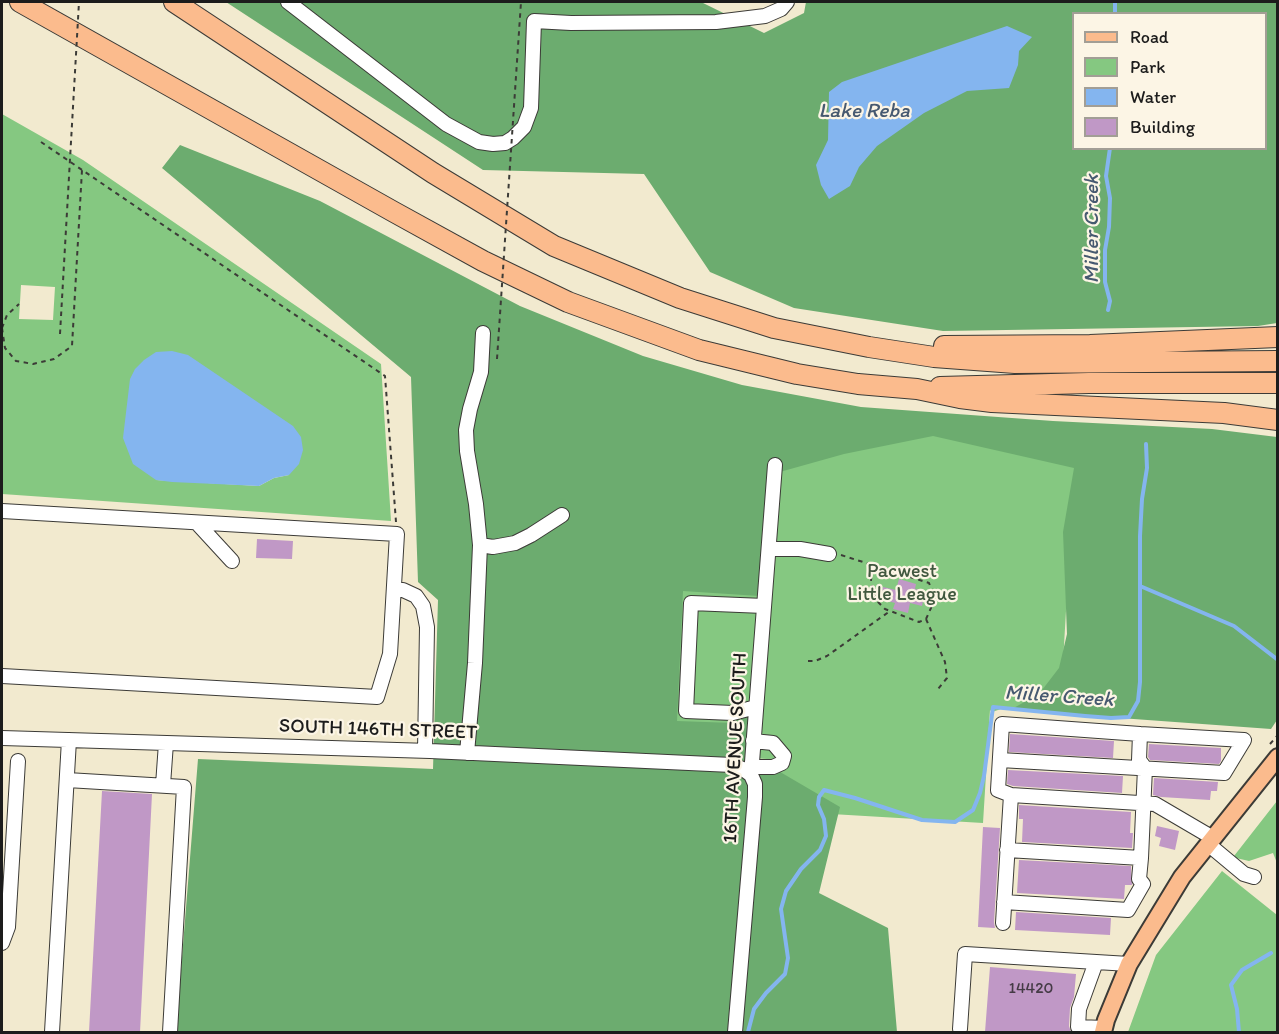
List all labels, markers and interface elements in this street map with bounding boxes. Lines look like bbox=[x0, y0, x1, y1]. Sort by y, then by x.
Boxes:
legend bbox=[1072, 12, 1267, 150]
text: Road bbox=[1130, 26, 1169, 48]
text: Park bbox=[1130, 56, 1165, 78]
text: Water bbox=[1130, 86, 1176, 108]
water label: Lake Reba bbox=[819, 99, 909, 125]
text: Building bbox=[1130, 116, 1195, 138]
water label: Miller Creek bbox=[1080, 174, 1106, 284]
park label: Pacwest Little League bbox=[847, 560, 957, 607]
street label: 16TH AVENUE SOUTH bbox=[719, 652, 753, 844]
water label: Miller Creek bbox=[1004, 681, 1114, 713]
street label: SOUTH 146TH STREET bbox=[279, 715, 477, 745]
house number: 14420 bbox=[1009, 979, 1053, 999]

